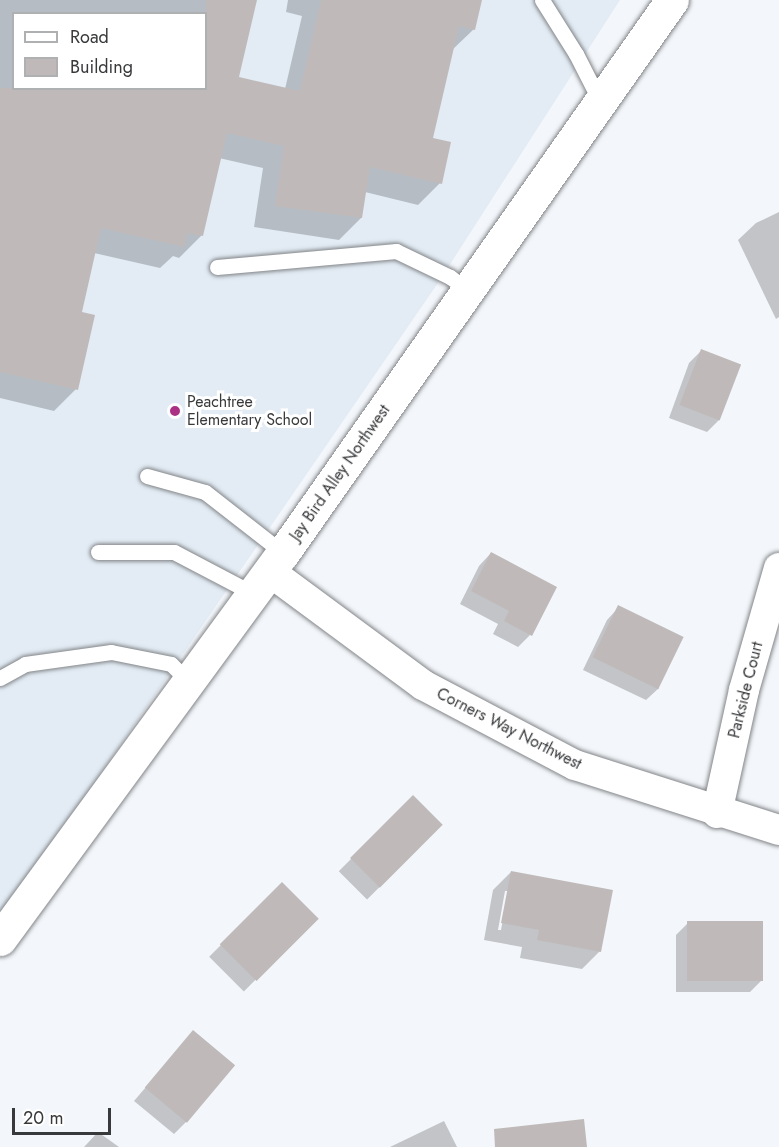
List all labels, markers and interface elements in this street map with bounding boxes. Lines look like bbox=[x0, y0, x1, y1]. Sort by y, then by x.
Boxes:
legend bbox=[12, 12, 207, 90]
text: Road bbox=[70, 24, 109, 50]
text: Building bbox=[70, 54, 133, 80]
place label: Peachtree Elementary School bbox=[187, 392, 312, 430]
street label: Jay Bird Alley Northwest bbox=[286, 401, 394, 545]
marker: Peachtree Elementary School bbox=[168, 404, 182, 418]
street label: Parkside Court bbox=[725, 640, 767, 740]
street label: Corners Way Northwest bbox=[433, 684, 585, 774]
scale bar bbox=[15, 1096, 114, 1134]
text: 20 m bbox=[23, 1105, 63, 1131]

